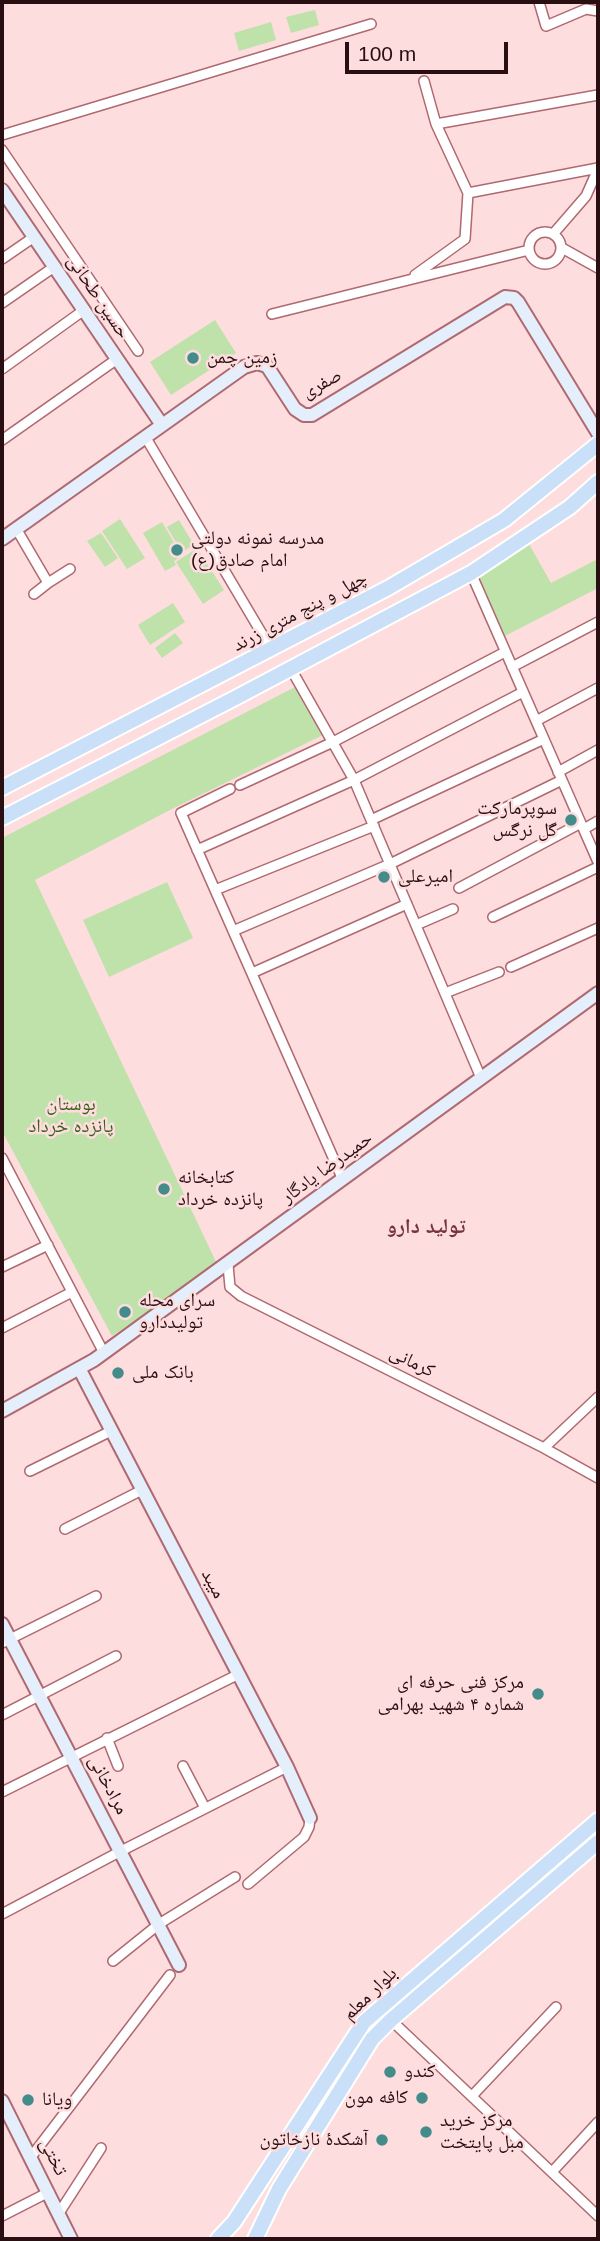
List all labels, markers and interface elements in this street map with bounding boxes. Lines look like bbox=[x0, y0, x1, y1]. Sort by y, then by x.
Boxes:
scale bar bbox=[348, 28, 511, 72]
text: 100 m bbox=[358, 42, 416, 65]
street label: حسین طحانی bbox=[62, 251, 134, 343]
place label: زمین چمن bbox=[207, 347, 277, 369]
marker: زمین چمن bbox=[185, 350, 201, 366]
street label: صفری bbox=[298, 364, 346, 404]
place label: مدرسه نمونه دولتی امام صادق(ع) bbox=[191, 528, 324, 572]
marker: مدرسه نمونه دولتی امام صادق(ع) bbox=[169, 542, 185, 558]
street label: چهل و پنج متری زرند bbox=[229, 567, 371, 657]
place label: سوپرمارکت گل نرگس bbox=[477, 798, 557, 842]
marker: سوپرمارکت گل نرگس bbox=[563, 812, 579, 828]
place label: امیرعلی bbox=[398, 866, 453, 888]
marker: امیرعلی bbox=[376, 869, 392, 885]
park label: بوستان پانزده خرداد bbox=[28, 1094, 114, 1138]
street label: حمیدرضا یادگار bbox=[277, 1127, 377, 1209]
place label: کتابخانه پانزده خرداد bbox=[178, 1167, 263, 1211]
marker: کتابخانه پانزده خرداد bbox=[156, 1181, 172, 1197]
district label: تولید دارو bbox=[386, 1214, 466, 1240]
place label: سرای محله تولیددارو bbox=[139, 1290, 215, 1334]
marker: سرای محله تولیددارو bbox=[117, 1304, 133, 1320]
street label: کرمانی bbox=[386, 1341, 438, 1383]
place label: بانک ملی bbox=[132, 1362, 194, 1384]
marker: بانک ملی bbox=[110, 1365, 126, 1381]
street label: میبد bbox=[196, 1565, 230, 1603]
place label: مرکز فنی حرفه ای شماره ۴ شهید بهرامی bbox=[377, 1672, 524, 1716]
marker: مرکز فنی حرفه ای شماره ۴ شهید بهرامی bbox=[530, 1686, 546, 1702]
street label: مرادخانی bbox=[83, 1751, 133, 1819]
street label: بلوار معلم bbox=[338, 1962, 402, 2026]
place label: کندو bbox=[404, 2061, 435, 2083]
marker: کندو bbox=[382, 2064, 398, 2080]
place label: کافه مون bbox=[345, 2087, 408, 2109]
place label: ویانا bbox=[42, 2089, 72, 2111]
marker: کافه مون bbox=[414, 2090, 430, 2106]
marker: ویانا bbox=[20, 2092, 36, 2108]
place label: مرکز خرید مبل پایتخت bbox=[440, 2110, 524, 2154]
marker: مرکز خرید مبل پایتخت bbox=[418, 2124, 434, 2140]
place label: آشکدهٔ نازخاتون bbox=[259, 2129, 368, 2151]
marker: آشکدهٔ نازخاتون bbox=[374, 2132, 390, 2148]
street label: تختی bbox=[34, 2134, 72, 2180]

